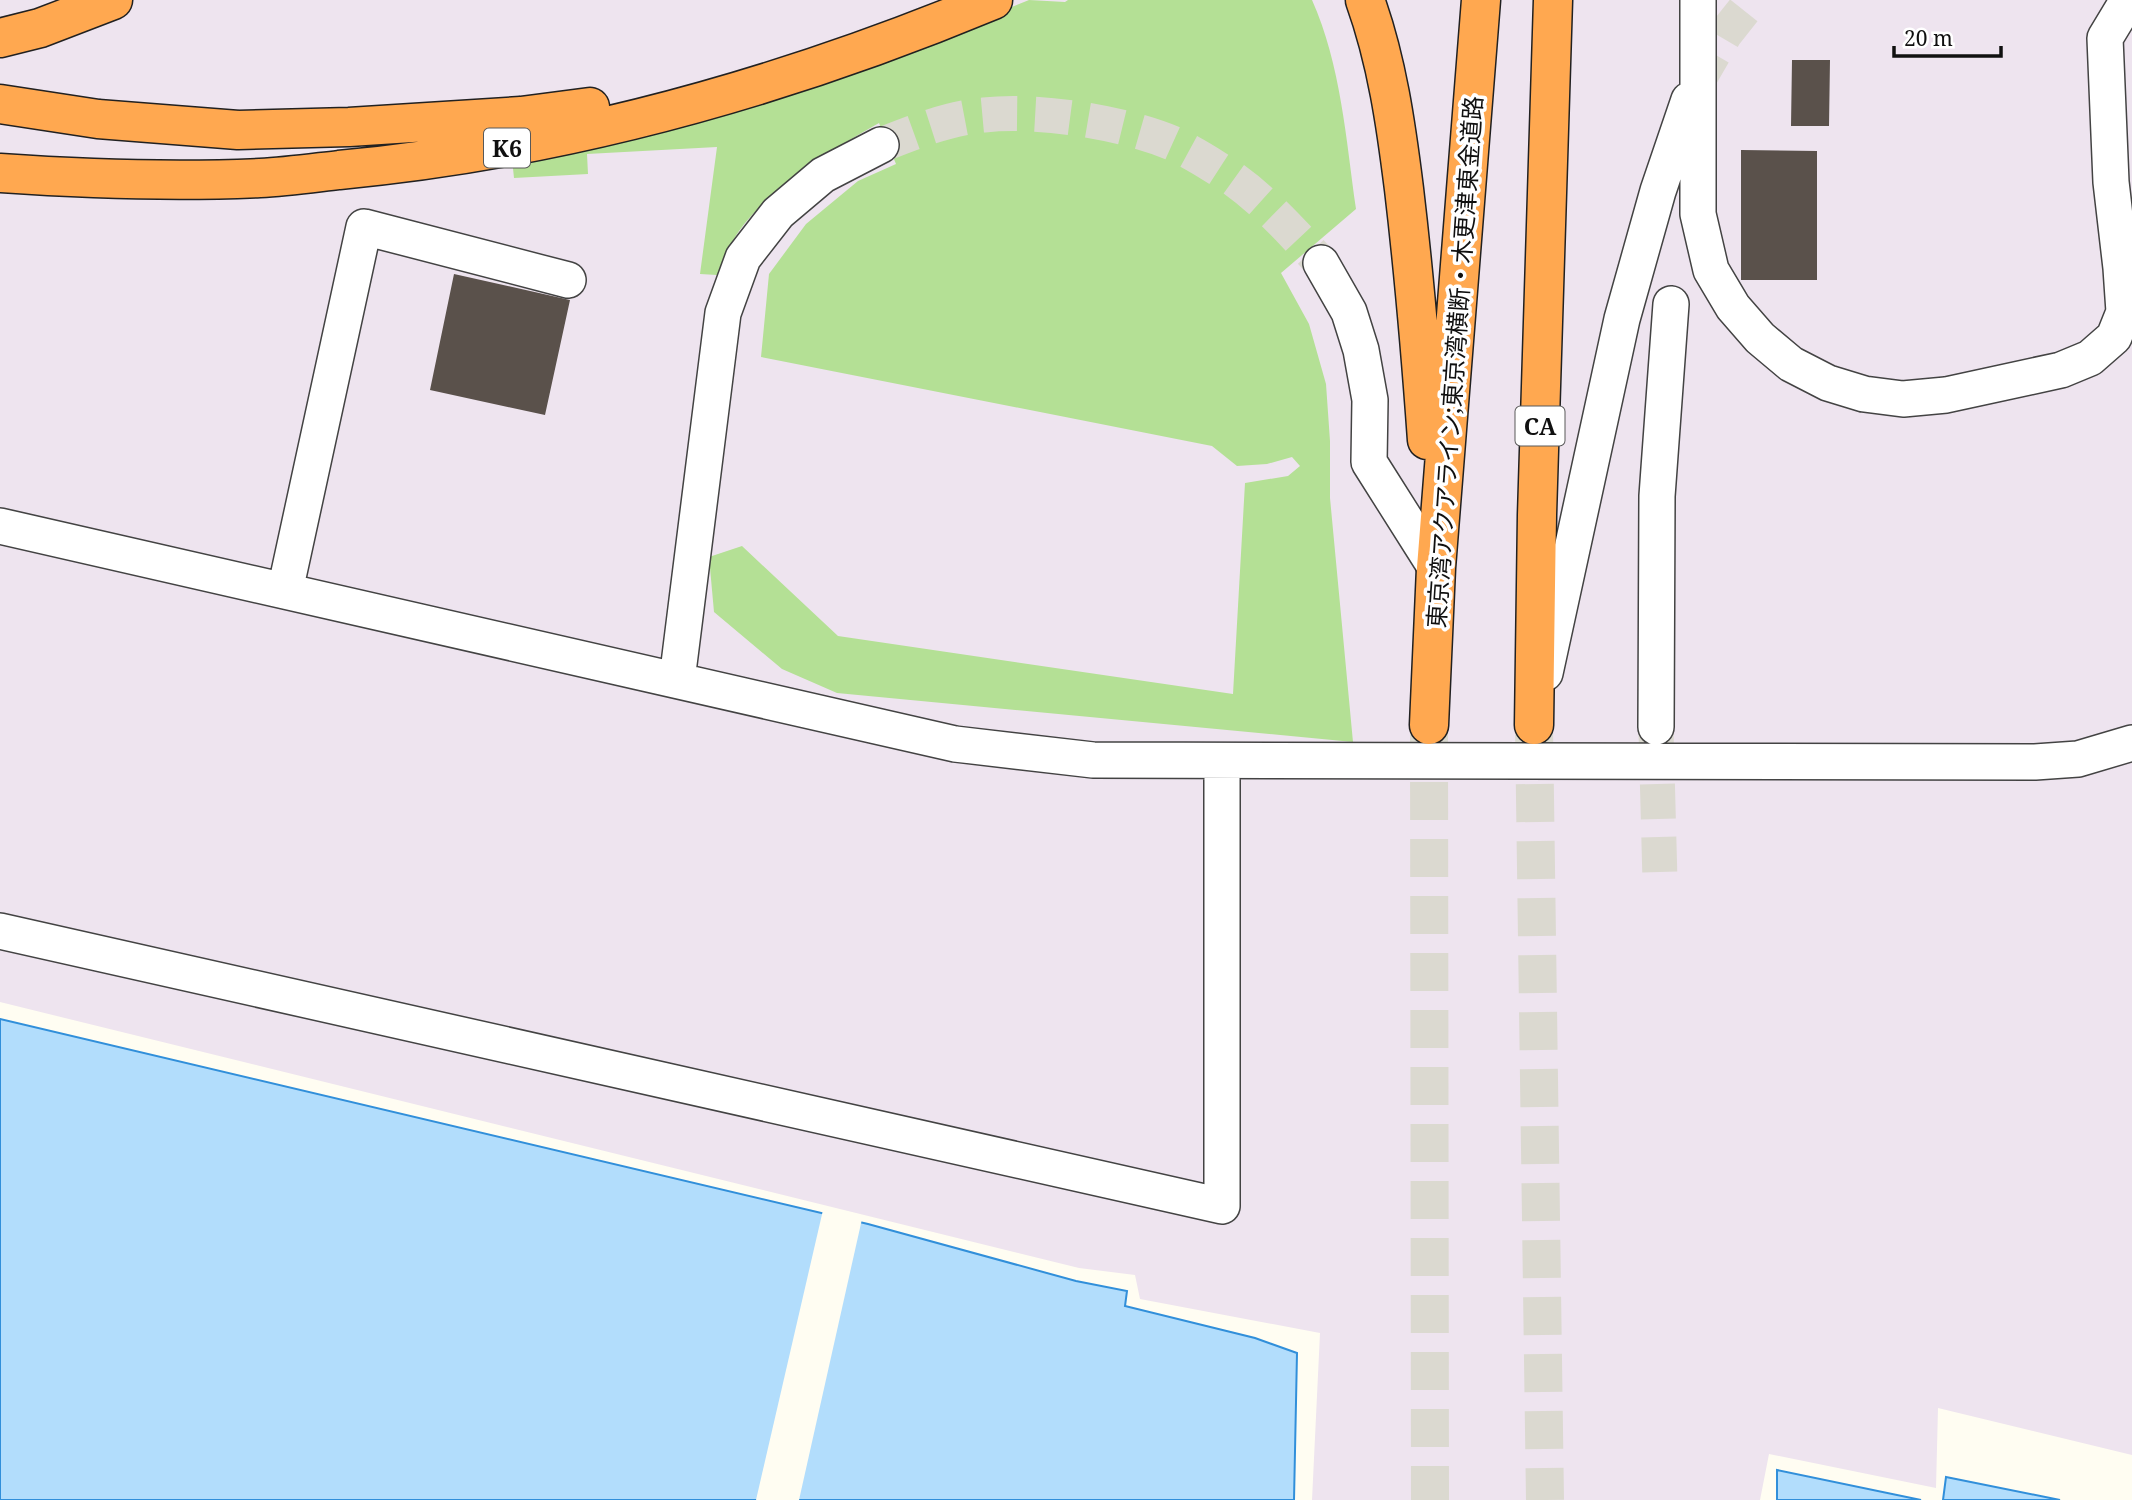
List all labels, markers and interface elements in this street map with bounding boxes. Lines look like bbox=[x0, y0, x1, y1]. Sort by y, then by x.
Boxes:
scale bar bbox=[1894, 14, 2001, 58]
text: 20 m bbox=[1904, 24, 1953, 52]
street label: 東京湾アクアライン;東京湾横断・木更津東金道路 bbox=[1419, 95, 1489, 629]
road number: K6 bbox=[484, 128, 530, 168]
road number: CA bbox=[1516, 406, 1564, 446]

